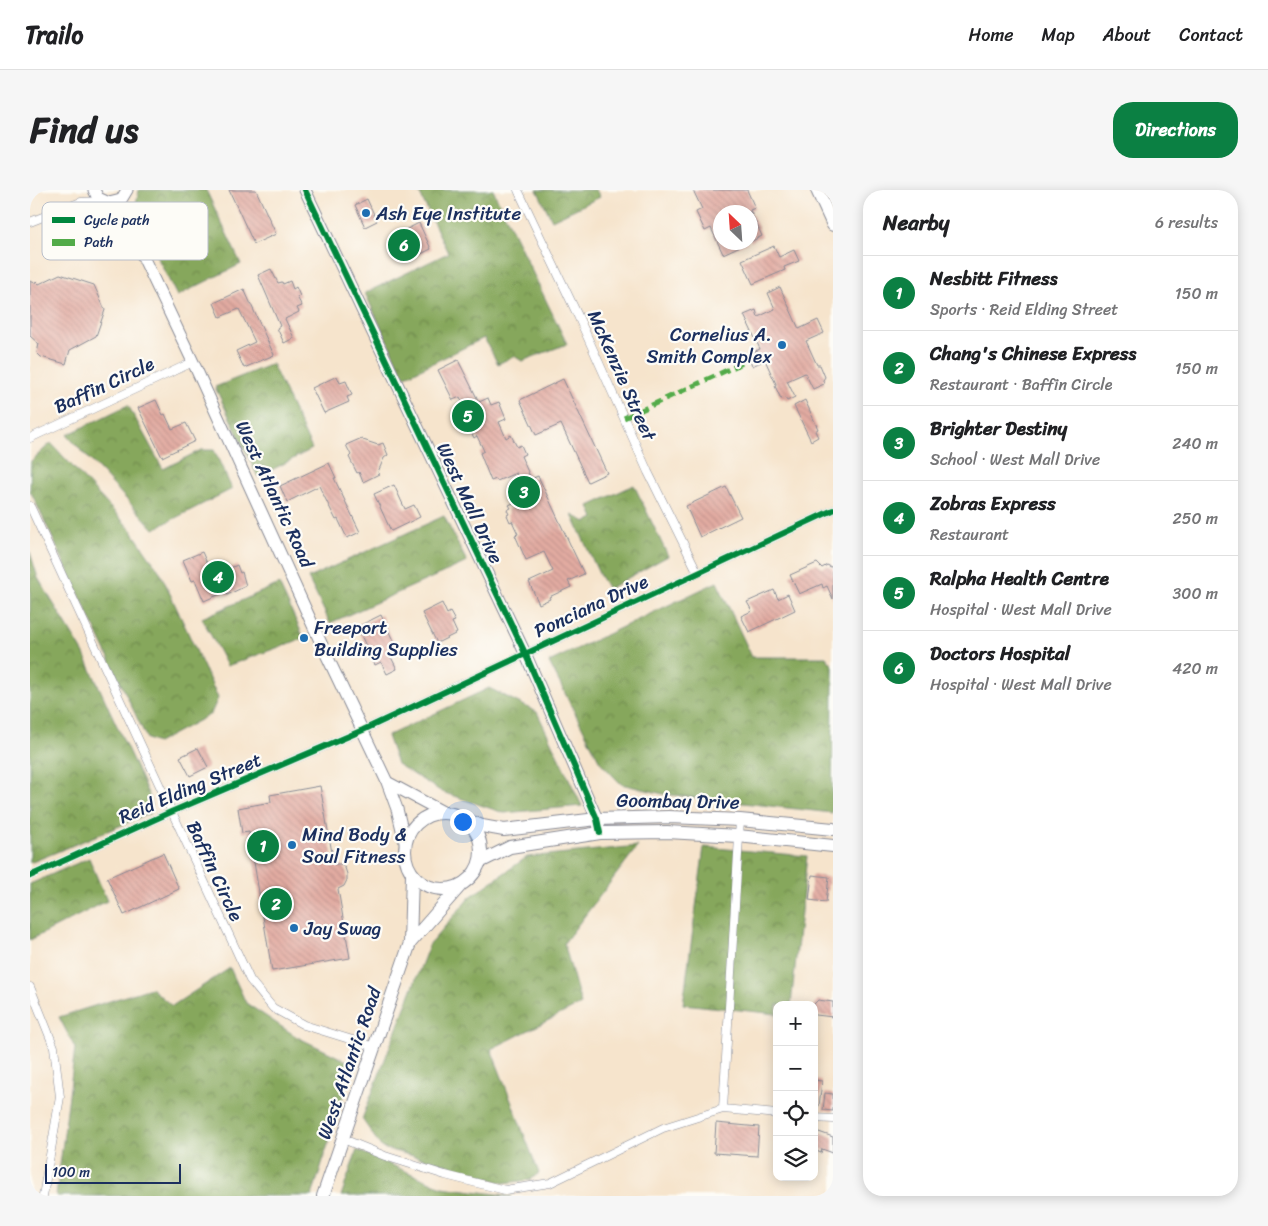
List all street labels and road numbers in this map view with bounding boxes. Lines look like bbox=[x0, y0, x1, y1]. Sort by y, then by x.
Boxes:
street label: McKenzie Street bbox=[578, 304, 666, 447]
street label: Baffin Circle bbox=[48, 347, 160, 423]
street label: West Atlantic Road bbox=[226, 415, 324, 574]
street label: West Mall Drive bbox=[427, 437, 513, 570]
street label: Ponciana Drive bbox=[528, 565, 654, 647]
street label: Reid Elding Street bbox=[113, 743, 267, 833]
street label: Goombay Drive bbox=[616, 783, 740, 819]
street label: Baffin Circle bbox=[177, 815, 253, 927]
street label: West Atlantic Road bbox=[307, 981, 391, 1144]

